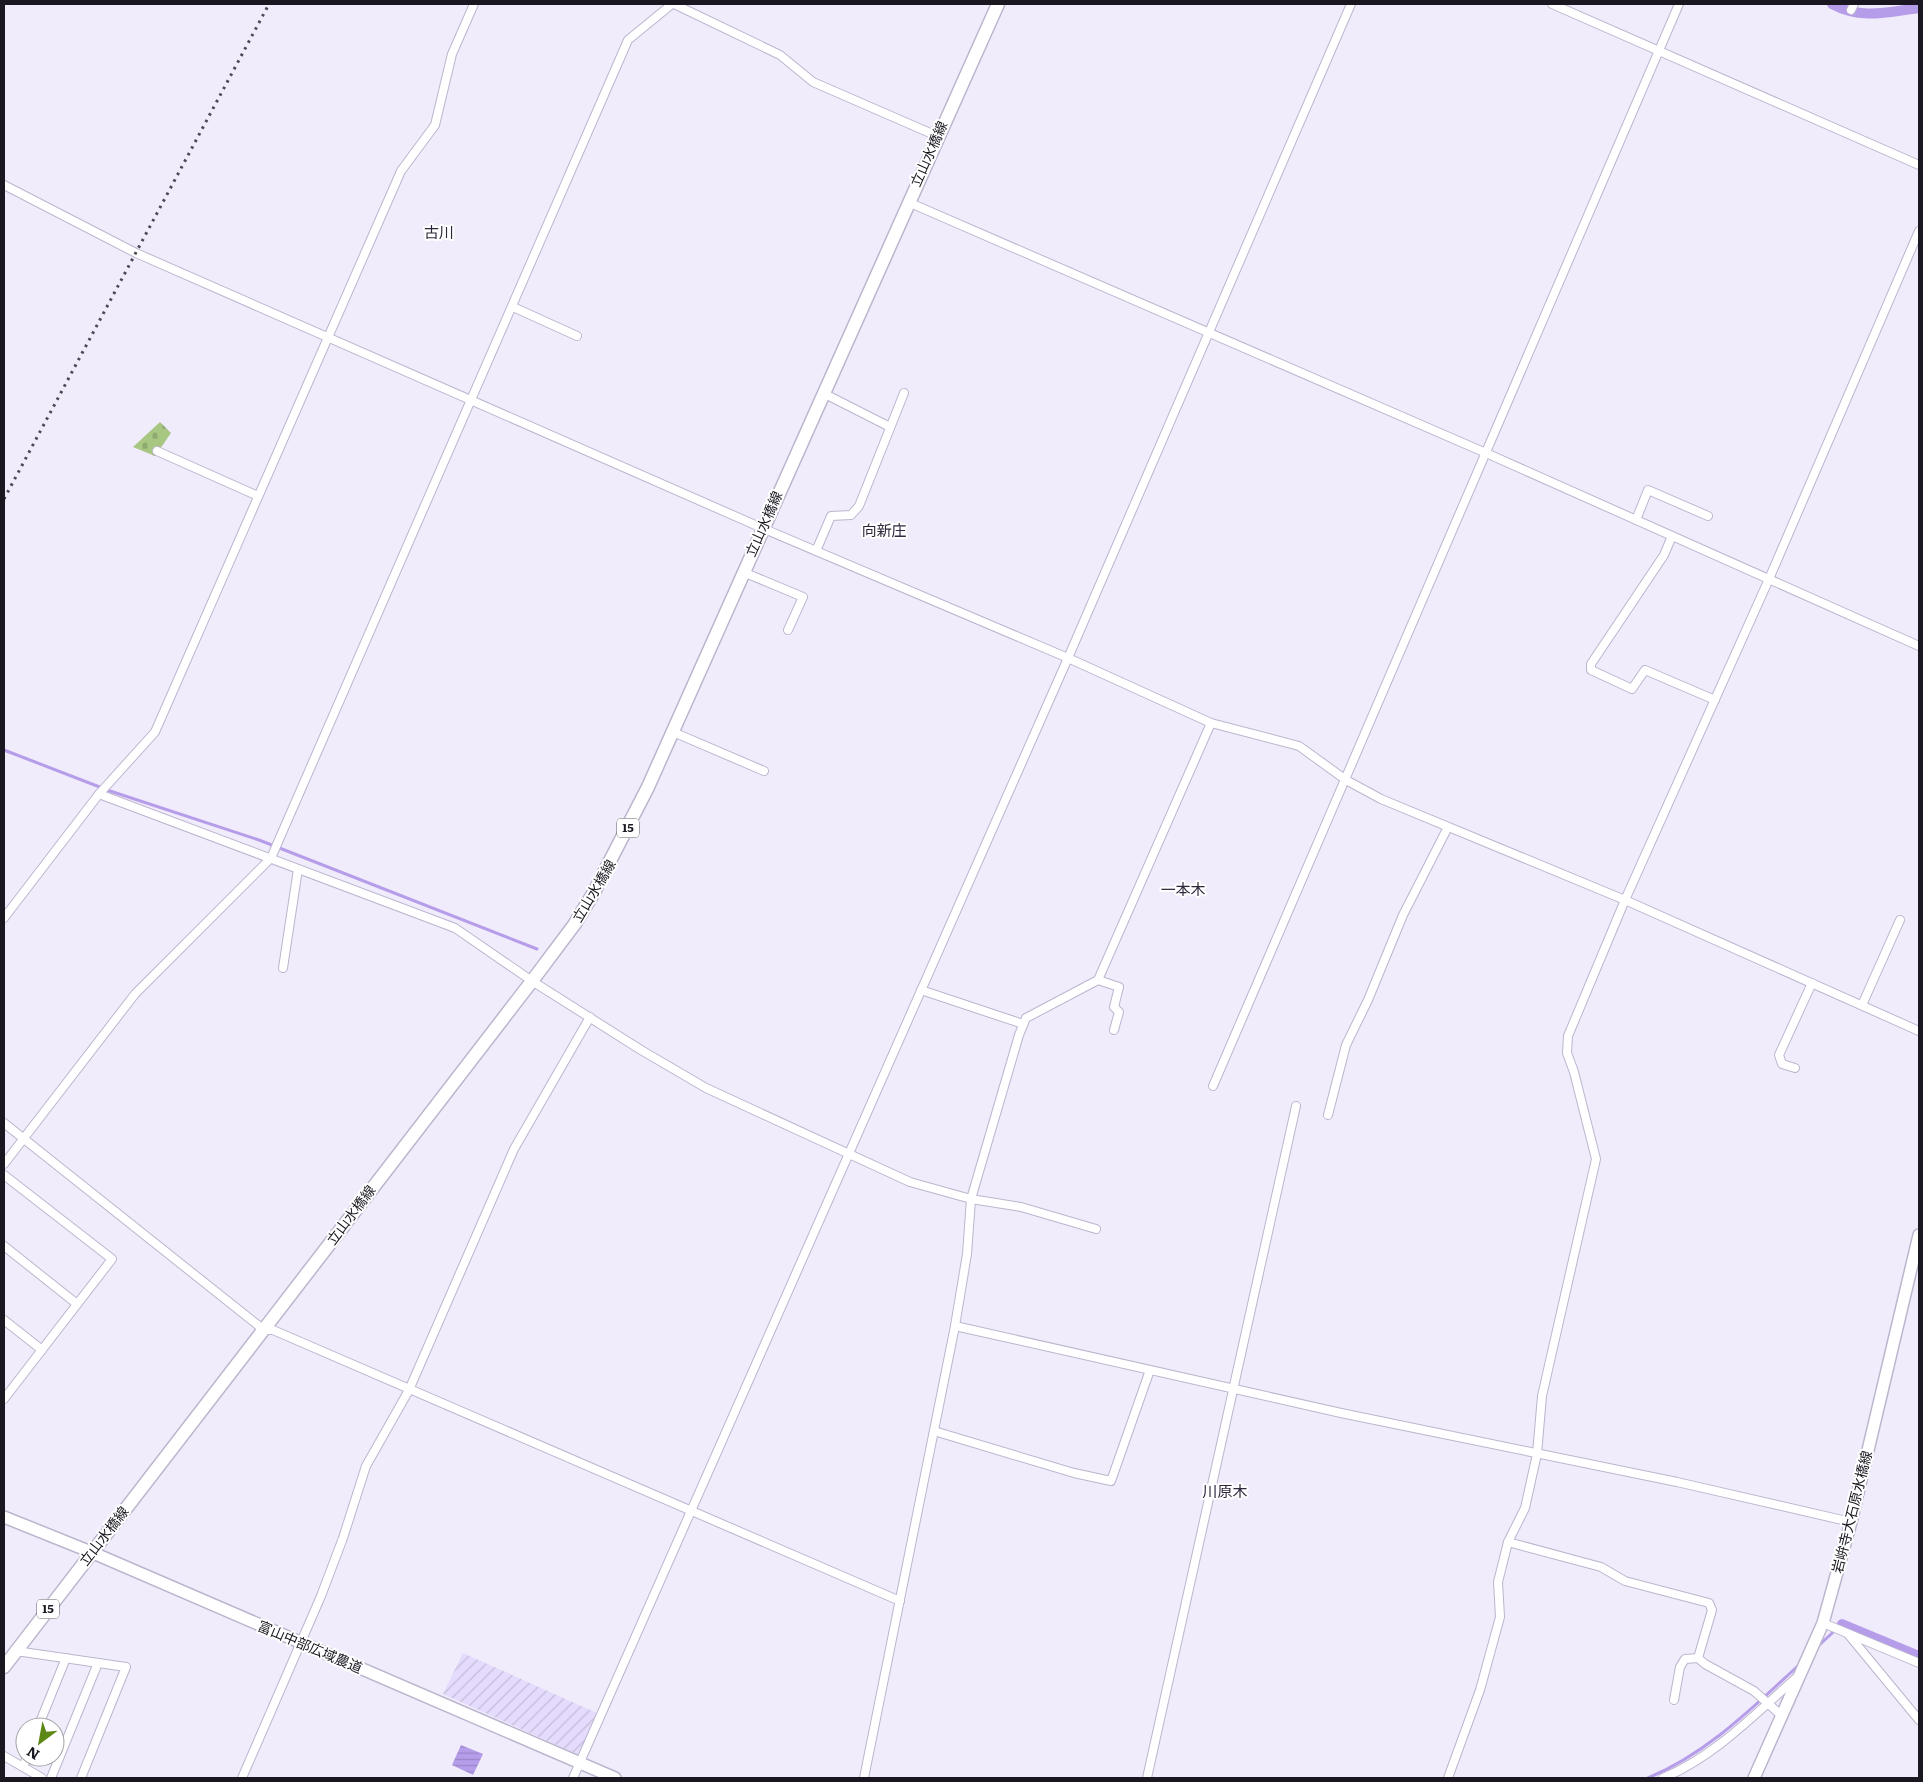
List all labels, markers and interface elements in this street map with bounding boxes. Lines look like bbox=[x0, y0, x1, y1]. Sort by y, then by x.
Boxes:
street label: 立山水橋線 bbox=[905, 118, 951, 190]
district label: 古川 bbox=[424, 220, 454, 243]
street label: 立山水橋線 bbox=[740, 488, 786, 560]
district label: 向新庄 bbox=[861, 518, 907, 541]
road number: 15 bbox=[617, 818, 639, 838]
street label: 立山水橋線 bbox=[567, 855, 620, 926]
district label: 一本木 bbox=[1160, 877, 1206, 900]
street label: 立山水橋線 bbox=[321, 1180, 379, 1248]
street label: 岩峅寺大石原水橋線 bbox=[1826, 1448, 1876, 1575]
district label: 川原木 bbox=[1202, 1479, 1248, 1502]
street label: 立山水橋線 bbox=[74, 1502, 133, 1569]
road number: 15 bbox=[37, 1600, 59, 1618]
street label: 富山中部広域農道 bbox=[255, 1615, 366, 1677]
north arrow bbox=[15, 1717, 65, 1767]
text: N bbox=[22, 1742, 43, 1765]

